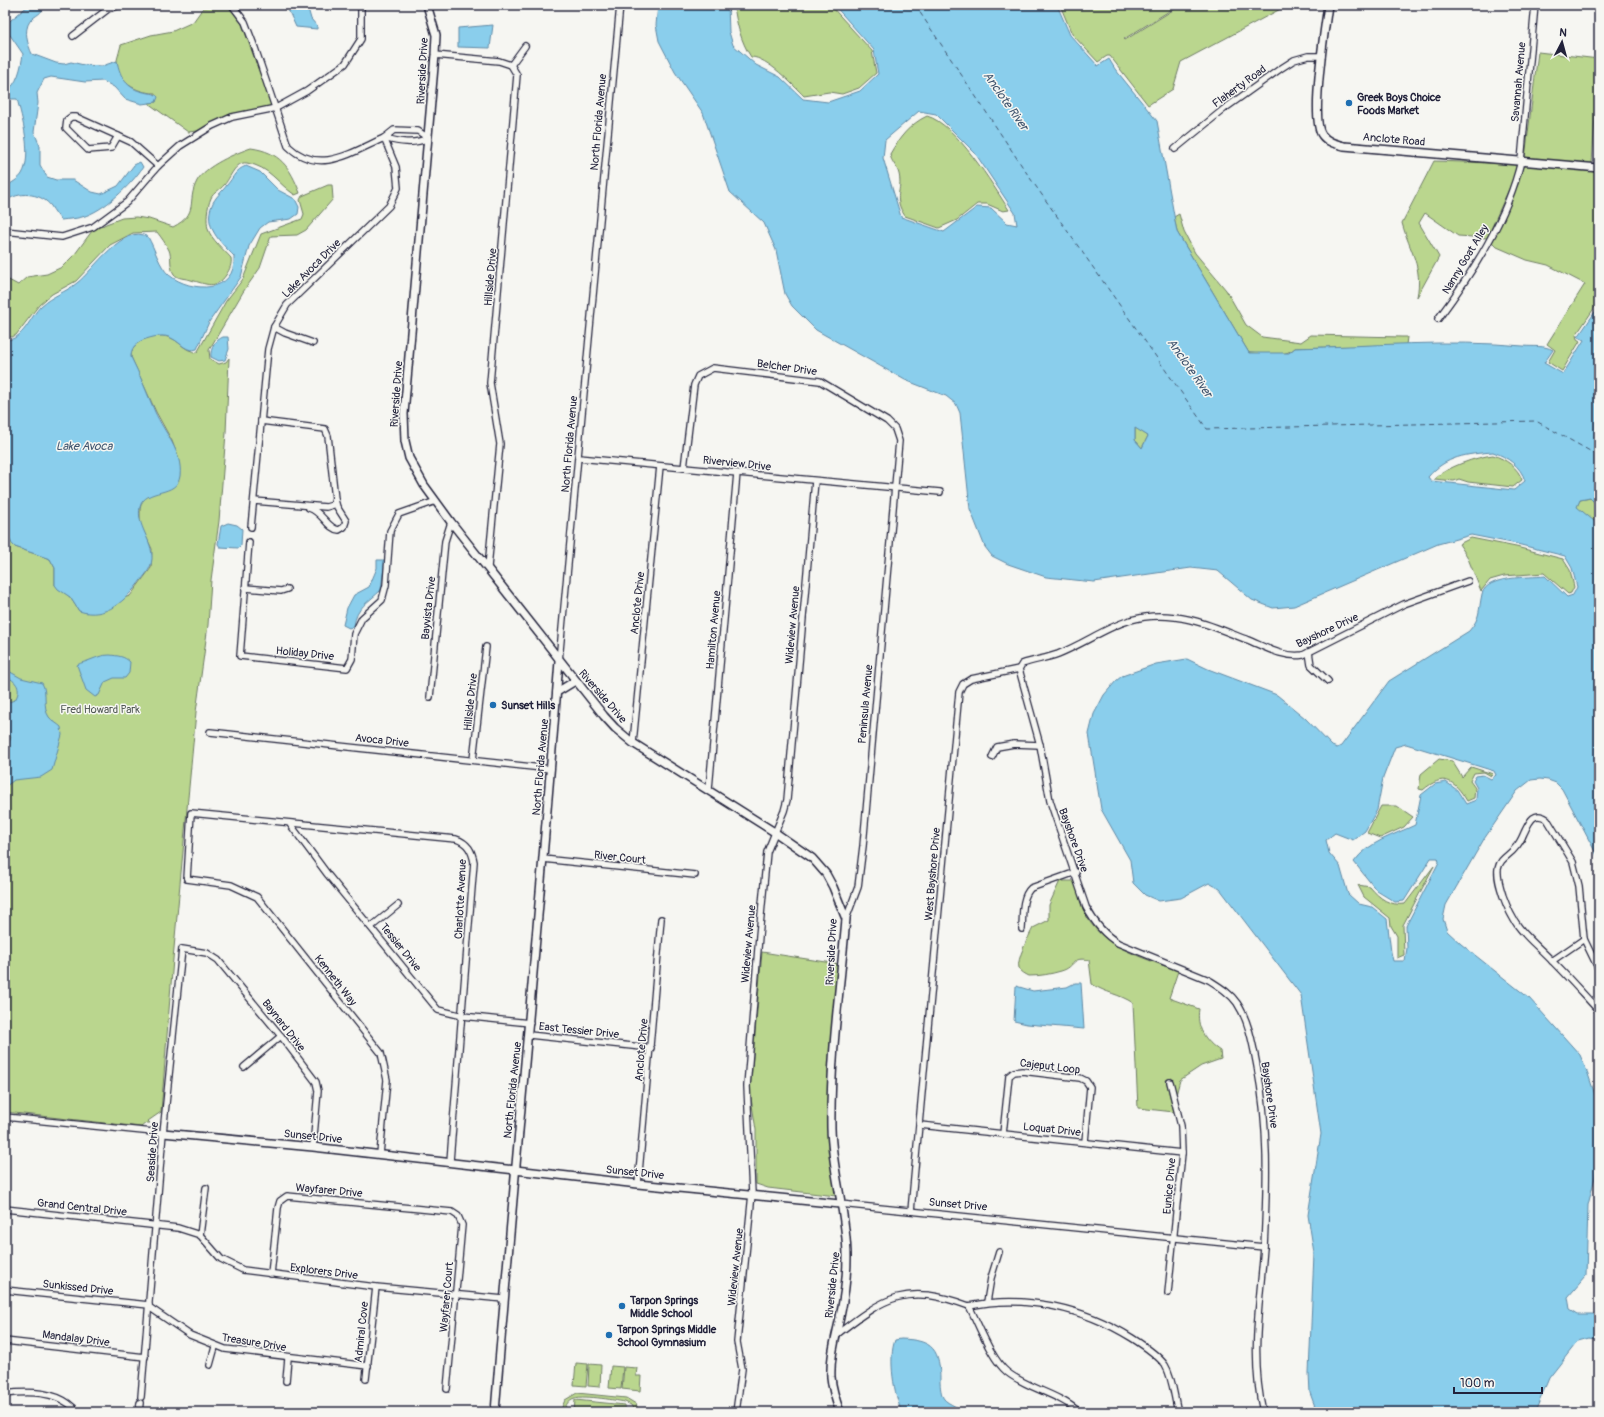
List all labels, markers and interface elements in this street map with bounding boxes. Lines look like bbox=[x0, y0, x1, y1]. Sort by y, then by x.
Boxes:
north arrow bbox=[1542, 22, 1582, 62]
text: N bbox=[1559, 26, 1568, 39]
street label: Riverside Drive bbox=[414, 37, 431, 105]
street label: Savannah Avenue bbox=[1509, 41, 1529, 123]
street label: Flaherty Road bbox=[1210, 63, 1269, 110]
water label: Anclote River bbox=[980, 69, 1032, 135]
street label: North Florida Avenue bbox=[588, 73, 609, 171]
place label: Greek Boys Choice Foods Market bbox=[1357, 91, 1441, 117]
marker: Greek Boys Choice Foods Market bbox=[1344, 98, 1354, 108]
street label: Anclote Road bbox=[1362, 130, 1426, 149]
street label: Nanny Goat Alley bbox=[1440, 222, 1491, 296]
street label: Lake Avoca Drive bbox=[279, 236, 344, 300]
street label: Hillside Drive bbox=[482, 247, 500, 306]
water label: Anclote River bbox=[1164, 336, 1216, 402]
street label: Belcher Drive bbox=[756, 357, 818, 378]
street label: Riverside Drive bbox=[388, 360, 405, 428]
street label: North Florida Avenue bbox=[559, 395, 580, 493]
water label: Lake Avoca bbox=[56, 439, 114, 454]
street label: Riverview Drive bbox=[702, 453, 772, 474]
street label: Anclote Drive bbox=[628, 570, 647, 635]
street label: Bayvista Drive bbox=[419, 575, 438, 640]
street label: Wideview Avenue bbox=[783, 585, 802, 665]
street label: Hamilton Avenue bbox=[704, 590, 723, 670]
street label: Bayshore Drive bbox=[1294, 610, 1361, 651]
street label: Holiday Drive bbox=[275, 644, 335, 663]
street label: Peninsula Avenue bbox=[856, 663, 875, 744]
street label: Riverside Drive bbox=[576, 667, 630, 726]
street label: Hillside Drive bbox=[461, 672, 480, 731]
place label: Sunset Hills bbox=[501, 699, 555, 712]
marker: Sunset Hills bbox=[488, 700, 498, 710]
park label: Fred Howard Park bbox=[60, 703, 140, 716]
street label: North Florida Avenue bbox=[530, 718, 551, 816]
street label: Avoca Drive bbox=[354, 731, 410, 750]
street label: Bayshore Drive bbox=[1056, 806, 1091, 874]
street label: West Bayshore Drive bbox=[922, 826, 943, 921]
street label: River Court bbox=[593, 848, 647, 867]
street label: Charlotte Avenue bbox=[452, 858, 469, 939]
street label: Wideview Avenue bbox=[739, 904, 758, 984]
street label: Riverside Drive bbox=[823, 918, 840, 986]
street label: Tessier Drive bbox=[377, 921, 424, 974]
street label: Kenneth Way bbox=[312, 952, 360, 1009]
street label: Baynard Drive bbox=[259, 997, 308, 1054]
street label: Anclote Drive bbox=[632, 1017, 651, 1082]
street label: East Tessier Drive bbox=[538, 1020, 620, 1041]
street label: North Florida Avenue bbox=[501, 1041, 524, 1139]
street label: Cajeput Loop bbox=[1019, 1056, 1081, 1077]
street label: Bayshore Drive bbox=[1258, 1061, 1281, 1130]
street label: Loquat Drive bbox=[1022, 1120, 1082, 1139]
street label: Seaside Drive bbox=[144, 1121, 161, 1183]
street label: Sunset Drive bbox=[283, 1127, 343, 1146]
street label: Eunice Drive bbox=[1161, 1157, 1178, 1215]
street label: Sunset Drive bbox=[605, 1163, 665, 1182]
street label: Wayfarer Drive bbox=[295, 1181, 364, 1200]
street label: Sunset Drive bbox=[928, 1195, 988, 1214]
street label: Grand Central Drive bbox=[36, 1196, 128, 1219]
street label: Wideview Avenue bbox=[725, 1227, 746, 1307]
street label: Riverside Drive bbox=[823, 1251, 843, 1319]
street label: Explorers Drive bbox=[289, 1261, 359, 1282]
street label: Wayfarer Court bbox=[437, 1261, 456, 1333]
street label: Sunkissed Drive bbox=[42, 1277, 115, 1298]
place label: Tarpon Springs Middle School bbox=[629, 1294, 698, 1320]
street label: Admiral Cove bbox=[352, 1300, 371, 1363]
marker: Tarpon Springs Middle School bbox=[617, 1301, 627, 1311]
place label: Tarpon Springs Middle School Gymnasium bbox=[616, 1323, 717, 1349]
street label: Mandalay Drive bbox=[42, 1328, 111, 1349]
marker: Tarpon Springs Middle School Gymnasium bbox=[604, 1330, 614, 1340]
street label: Treasure Drive bbox=[221, 1331, 288, 1354]
scale bar bbox=[1454, 1369, 1542, 1395]
text: 100 m bbox=[1460, 1376, 1495, 1391]

